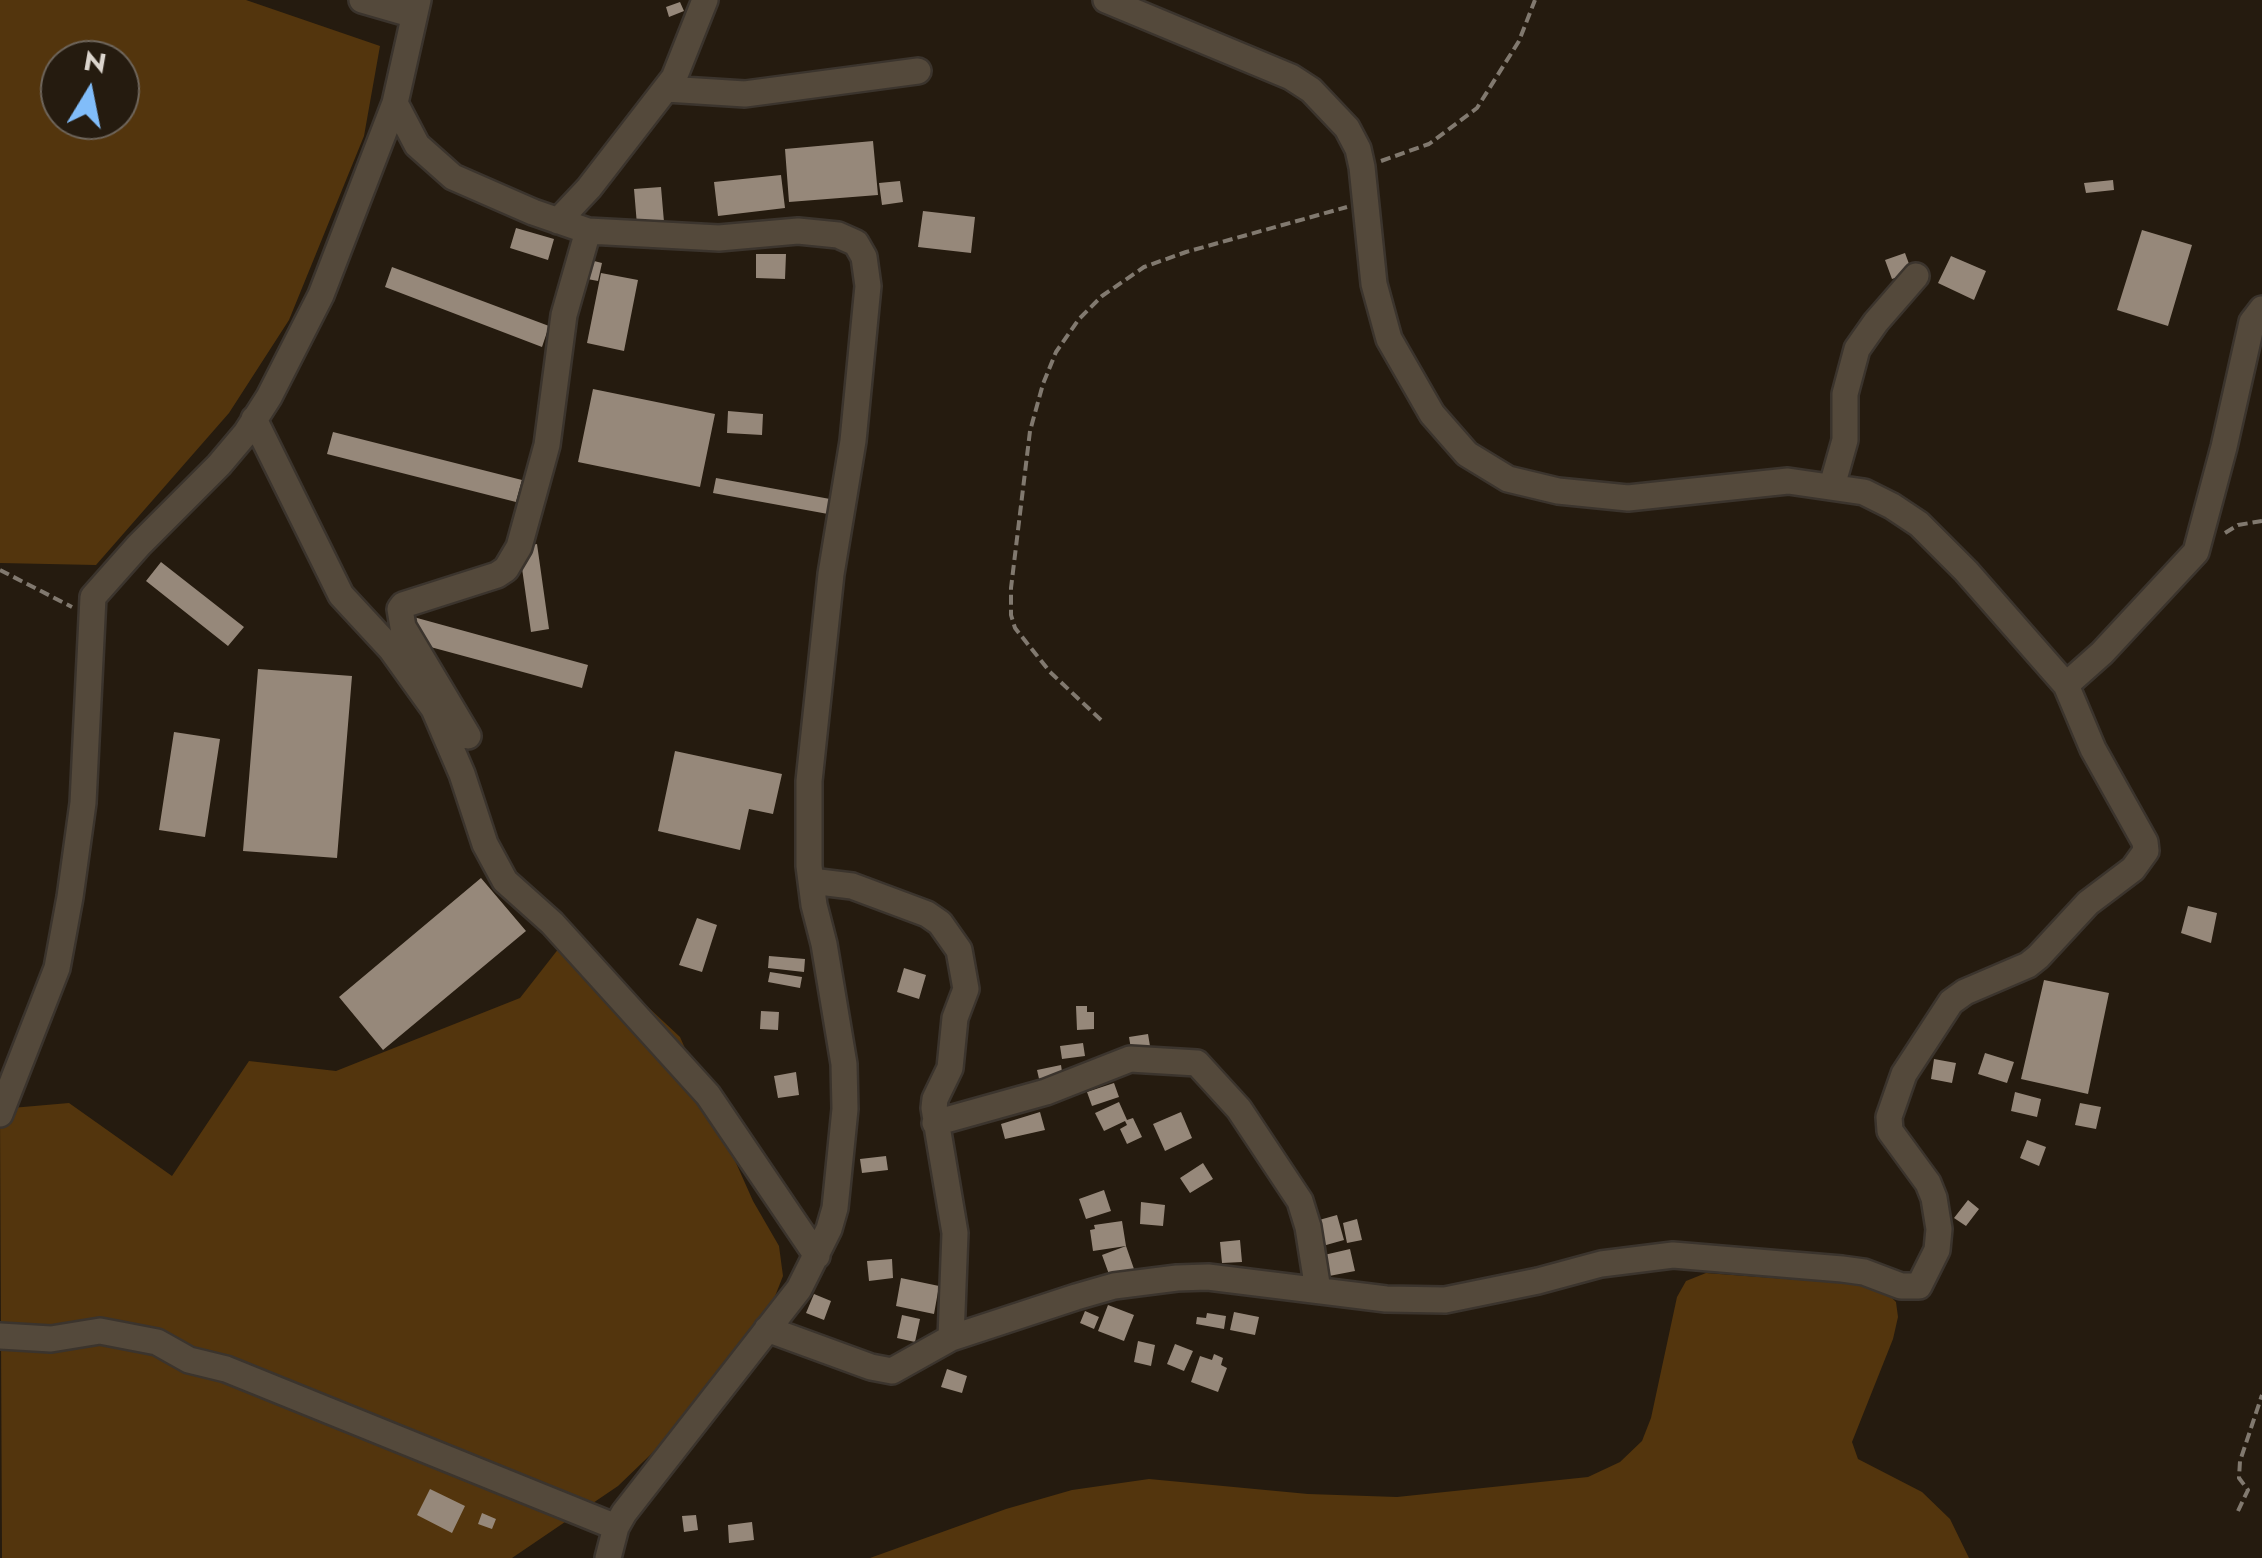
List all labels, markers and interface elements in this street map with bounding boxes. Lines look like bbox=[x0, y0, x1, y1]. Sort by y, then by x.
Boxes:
north arrow bbox=[40, 40, 140, 140]
text: N bbox=[80, 40, 109, 84]

